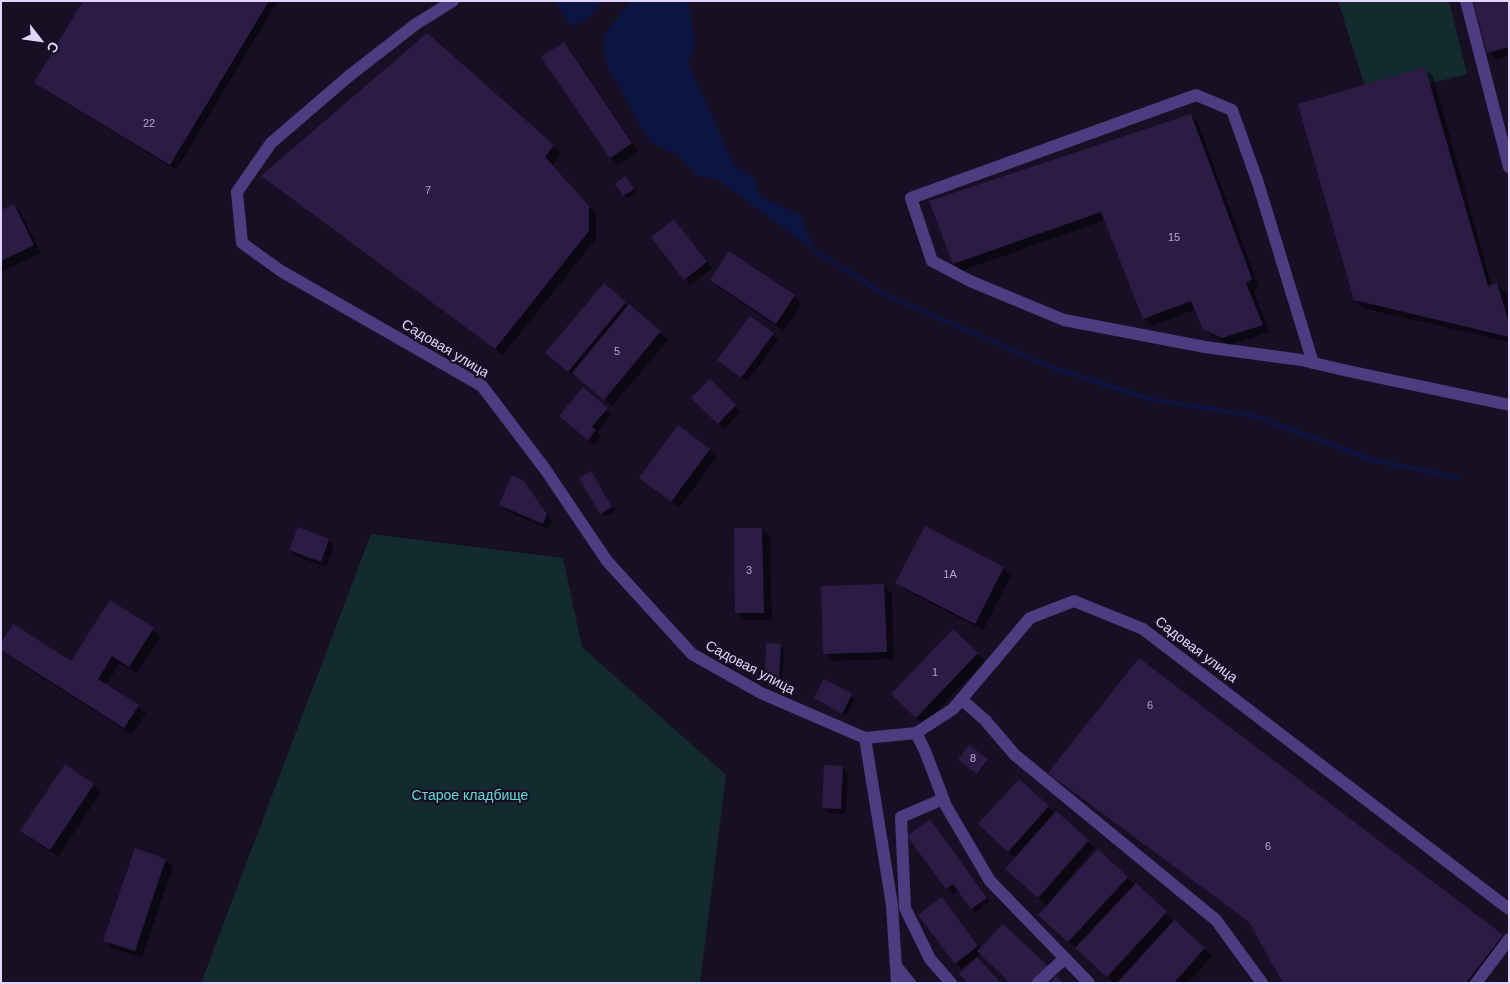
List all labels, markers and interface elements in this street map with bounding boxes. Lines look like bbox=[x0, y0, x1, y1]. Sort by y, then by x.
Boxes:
north arrow bbox=[15, 15, 65, 65]
text: С bbox=[44, 39, 62, 56]
house number: 22 bbox=[143, 117, 155, 131]
house number: 7 bbox=[425, 184, 431, 198]
house number: 15 bbox=[1168, 231, 1180, 245]
street label: Садовая улица bbox=[398, 316, 492, 382]
house number: 5 bbox=[614, 345, 620, 359]
house number: 3 bbox=[746, 564, 752, 578]
house number: 1А bbox=[943, 568, 957, 582]
street label: Садовая улица bbox=[1151, 613, 1241, 687]
street label: Садовая улица bbox=[702, 637, 798, 699]
house number: 1 bbox=[932, 666, 938, 680]
house number: 6 bbox=[1147, 699, 1153, 713]
house number: 8 bbox=[970, 752, 976, 766]
park label: Старое кладбище bbox=[412, 788, 528, 804]
house number: 6 bbox=[1265, 840, 1271, 854]

